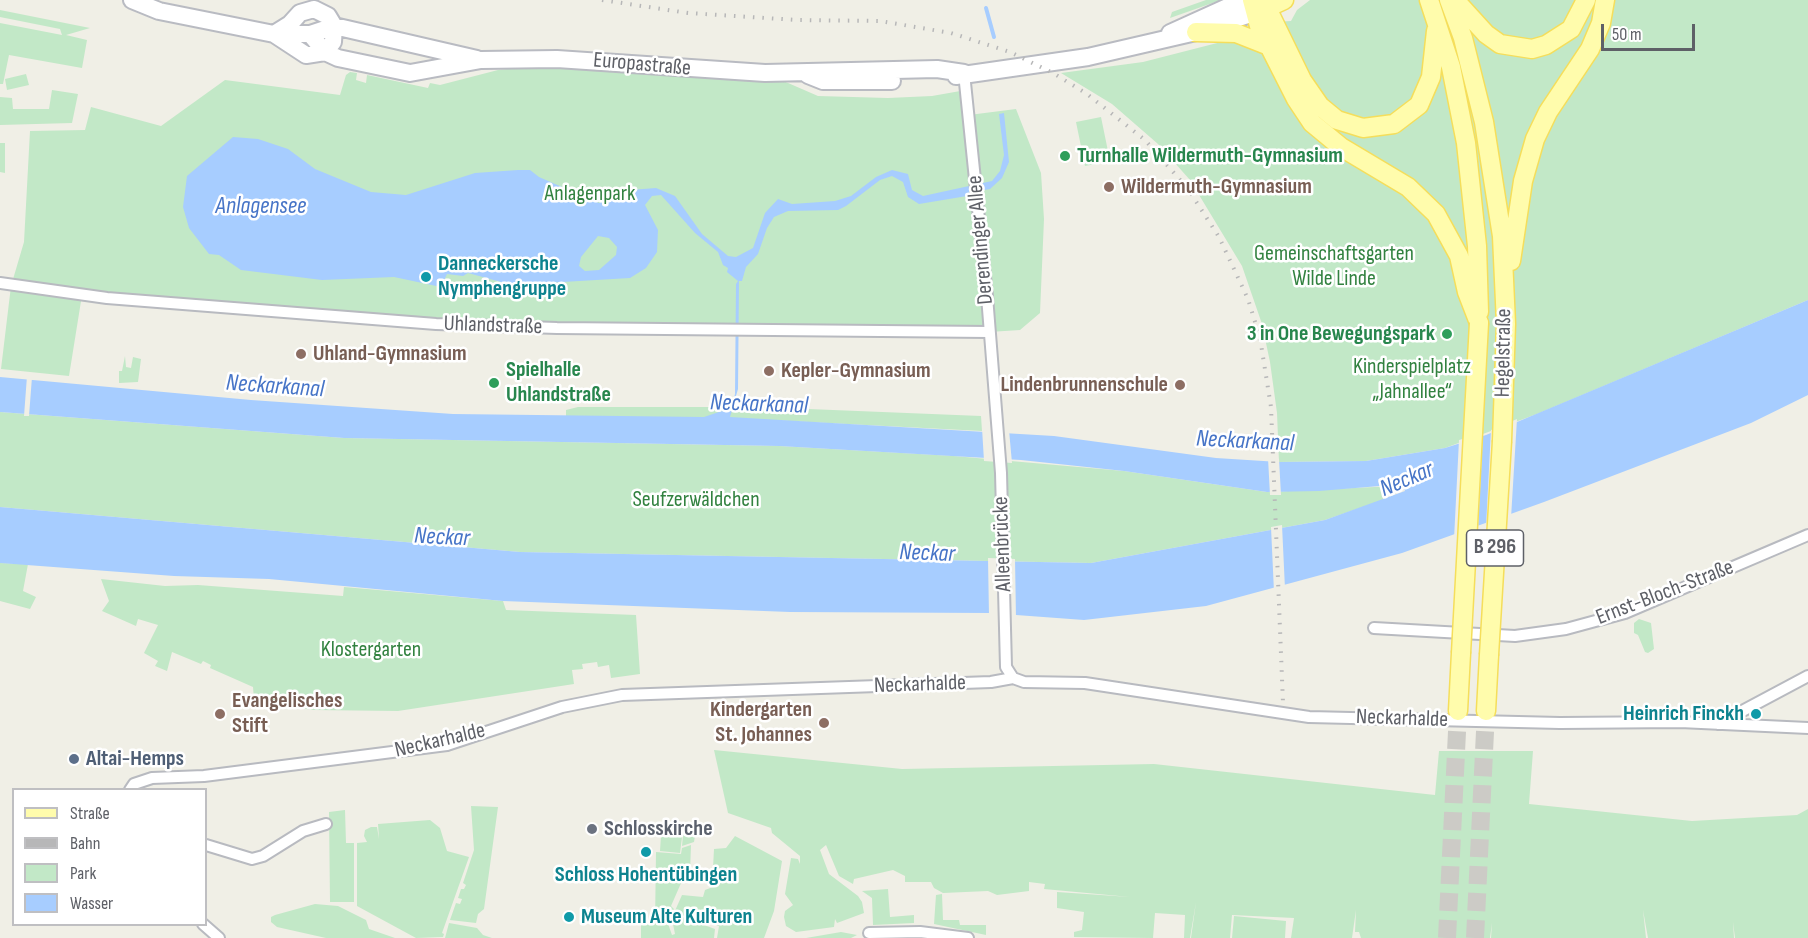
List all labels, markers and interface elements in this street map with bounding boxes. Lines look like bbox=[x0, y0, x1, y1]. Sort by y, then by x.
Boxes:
scale bar bbox=[1604, 12, 1698, 50]
text: 50 m bbox=[1612, 24, 1642, 45]
street label: Europastraße bbox=[592, 48, 692, 82]
place label: Turnhalle Wildermuth-Gymnasium bbox=[1077, 143, 1343, 169]
marker: Turnhalle Wildermuth-Gymnasium bbox=[1058, 149, 1072, 163]
street label: Derendinger Allee bbox=[962, 174, 1000, 306]
place label: Wildermuth-Gymnasium bbox=[1121, 174, 1312, 200]
marker: Wildermuth-Gymnasium bbox=[1102, 180, 1116, 194]
park label: Anlagenpark bbox=[544, 181, 636, 207]
water label: Anlagensee bbox=[216, 193, 306, 221]
park label: Gemeinschaftsgarten Wilde Linde bbox=[1254, 241, 1414, 292]
place label: Danneckersche Nymphengruppe bbox=[438, 251, 566, 302]
marker: Danneckersche Nymphengruppe bbox=[419, 270, 433, 284]
street label: Hegelstraße bbox=[1490, 308, 1518, 398]
street label: Uhlandstraße bbox=[443, 311, 543, 341]
place label: 3 in One Bewegungspark bbox=[1247, 321, 1435, 347]
marker: 3 in One Bewegungspark bbox=[1440, 327, 1454, 341]
place label: Uhland-Gymnasium bbox=[313, 341, 467, 367]
marker: Uhland-Gymnasium bbox=[294, 347, 308, 361]
park label: Kinderspielplatz „Jahnallee“ bbox=[1353, 354, 1471, 406]
place label: Spielhalle Uhlandstraße bbox=[506, 357, 611, 408]
place label: Kepler-Gymnasium bbox=[781, 358, 930, 384]
marker: Kepler-Gymnasium bbox=[762, 364, 776, 378]
water label: Neckarkanal bbox=[225, 369, 325, 405]
place label: Lindenbrunnenschule bbox=[1001, 372, 1168, 398]
marker: Spielhalle Uhlandstraße bbox=[487, 376, 501, 390]
marker: Lindenbrunnenschule bbox=[1173, 378, 1187, 392]
water label: Neckarkanal bbox=[709, 389, 809, 421]
water label: Neckarkanal bbox=[1195, 425, 1295, 459]
water label: Neckar bbox=[1376, 456, 1438, 504]
park label: Seufzerwäldchen bbox=[632, 487, 760, 513]
street label: Alleenbrücke bbox=[988, 496, 1018, 592]
water label: Neckar bbox=[413, 522, 471, 554]
road number: B 296 bbox=[1466, 530, 1524, 566]
water label: Neckar bbox=[899, 539, 955, 569]
street label: Ernst-Bloch-Straße bbox=[1592, 555, 1738, 631]
park label: Klostergarten bbox=[321, 637, 421, 663]
street label: Neckarhalde bbox=[874, 670, 966, 700]
place label: Evangelisches Stift bbox=[232, 688, 342, 740]
place label: Kindergarten St. Johannes bbox=[710, 697, 812, 748]
place label: Heinrich Finckh bbox=[1623, 701, 1744, 727]
street label: Neckarhalde bbox=[1356, 704, 1448, 734]
marker: Evangelisches Stift bbox=[213, 707, 227, 721]
marker: Heinrich Finckh bbox=[1749, 707, 1763, 721]
marker: Kindergarten St. Johannes bbox=[817, 716, 831, 730]
street label: Neckarhalde bbox=[392, 718, 488, 764]
place label: Altai-Hemps bbox=[86, 746, 184, 772]
marker: Altai-Hemps bbox=[67, 752, 81, 766]
legend bbox=[12, 788, 207, 926]
text: Straße bbox=[70, 803, 110, 824]
place label: Schlosskirche bbox=[604, 816, 713, 842]
marker: Schlosskirche bbox=[585, 822, 599, 836]
text: Bahn bbox=[70, 833, 100, 854]
marker: Schloss Hohentübingen bbox=[639, 845, 653, 859]
place label: Schloss Hohentübingen bbox=[555, 862, 737, 888]
text: Park bbox=[70, 863, 96, 884]
text: Wasser bbox=[70, 893, 113, 914]
place label: Museum Alte Kulturen bbox=[581, 904, 752, 930]
marker: Museum Alte Kulturen bbox=[562, 910, 576, 924]

